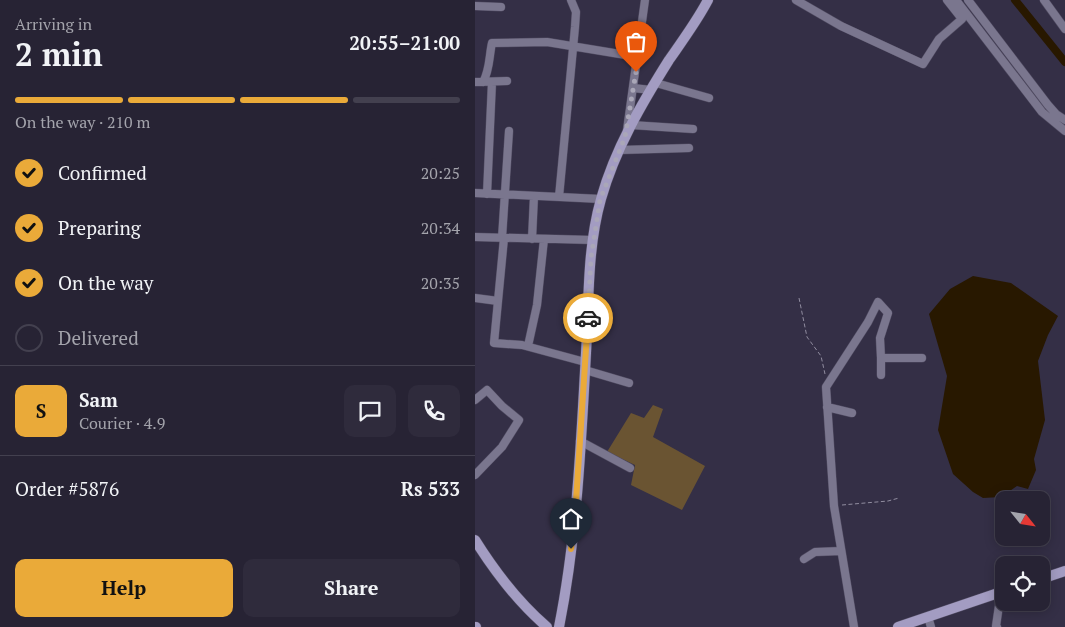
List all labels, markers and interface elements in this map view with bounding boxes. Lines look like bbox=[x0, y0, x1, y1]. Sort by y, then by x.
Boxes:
text: Arriving in bbox=[15, 13, 92, 35]
pin bbox=[615, 21, 657, 72]
icon: bag bbox=[622, 28, 650, 56]
text: 20:55–21:00 bbox=[349, 30, 460, 55]
text: 2 min bbox=[15, 33, 103, 75]
text: On the way · 210 m bbox=[15, 111, 150, 133]
icon: check bbox=[15, 159, 43, 187]
text: Confirmed bbox=[58, 160, 147, 185]
text: 20:25 bbox=[421, 162, 460, 184]
icon: check bbox=[15, 214, 43, 242]
text: Preparing bbox=[58, 215, 141, 240]
text: 20:34 bbox=[421, 217, 460, 239]
icon: check bbox=[15, 269, 43, 297]
text: On the way bbox=[58, 270, 153, 295]
text: 20:35 bbox=[421, 272, 460, 294]
courier bbox=[563, 293, 613, 343]
icon: car bbox=[574, 304, 602, 332]
text: Delivered bbox=[58, 325, 139, 350]
button: chat bbox=[344, 385, 396, 437]
button: phone bbox=[408, 385, 460, 437]
text: Sam bbox=[79, 387, 118, 412]
text: S bbox=[36, 398, 46, 423]
text: Courier · 4.9 bbox=[79, 412, 165, 434]
text: Order #5876 bbox=[15, 476, 119, 501]
text: Rs 533 bbox=[401, 476, 460, 501]
north arrow bbox=[995, 491, 1050, 546]
map controls bbox=[995, 491, 1050, 611]
pin bbox=[550, 498, 592, 549]
icon: home bbox=[557, 505, 585, 533]
button: locate bbox=[995, 556, 1050, 611]
button: Help bbox=[15, 559, 233, 617]
button: Share bbox=[243, 559, 460, 617]

